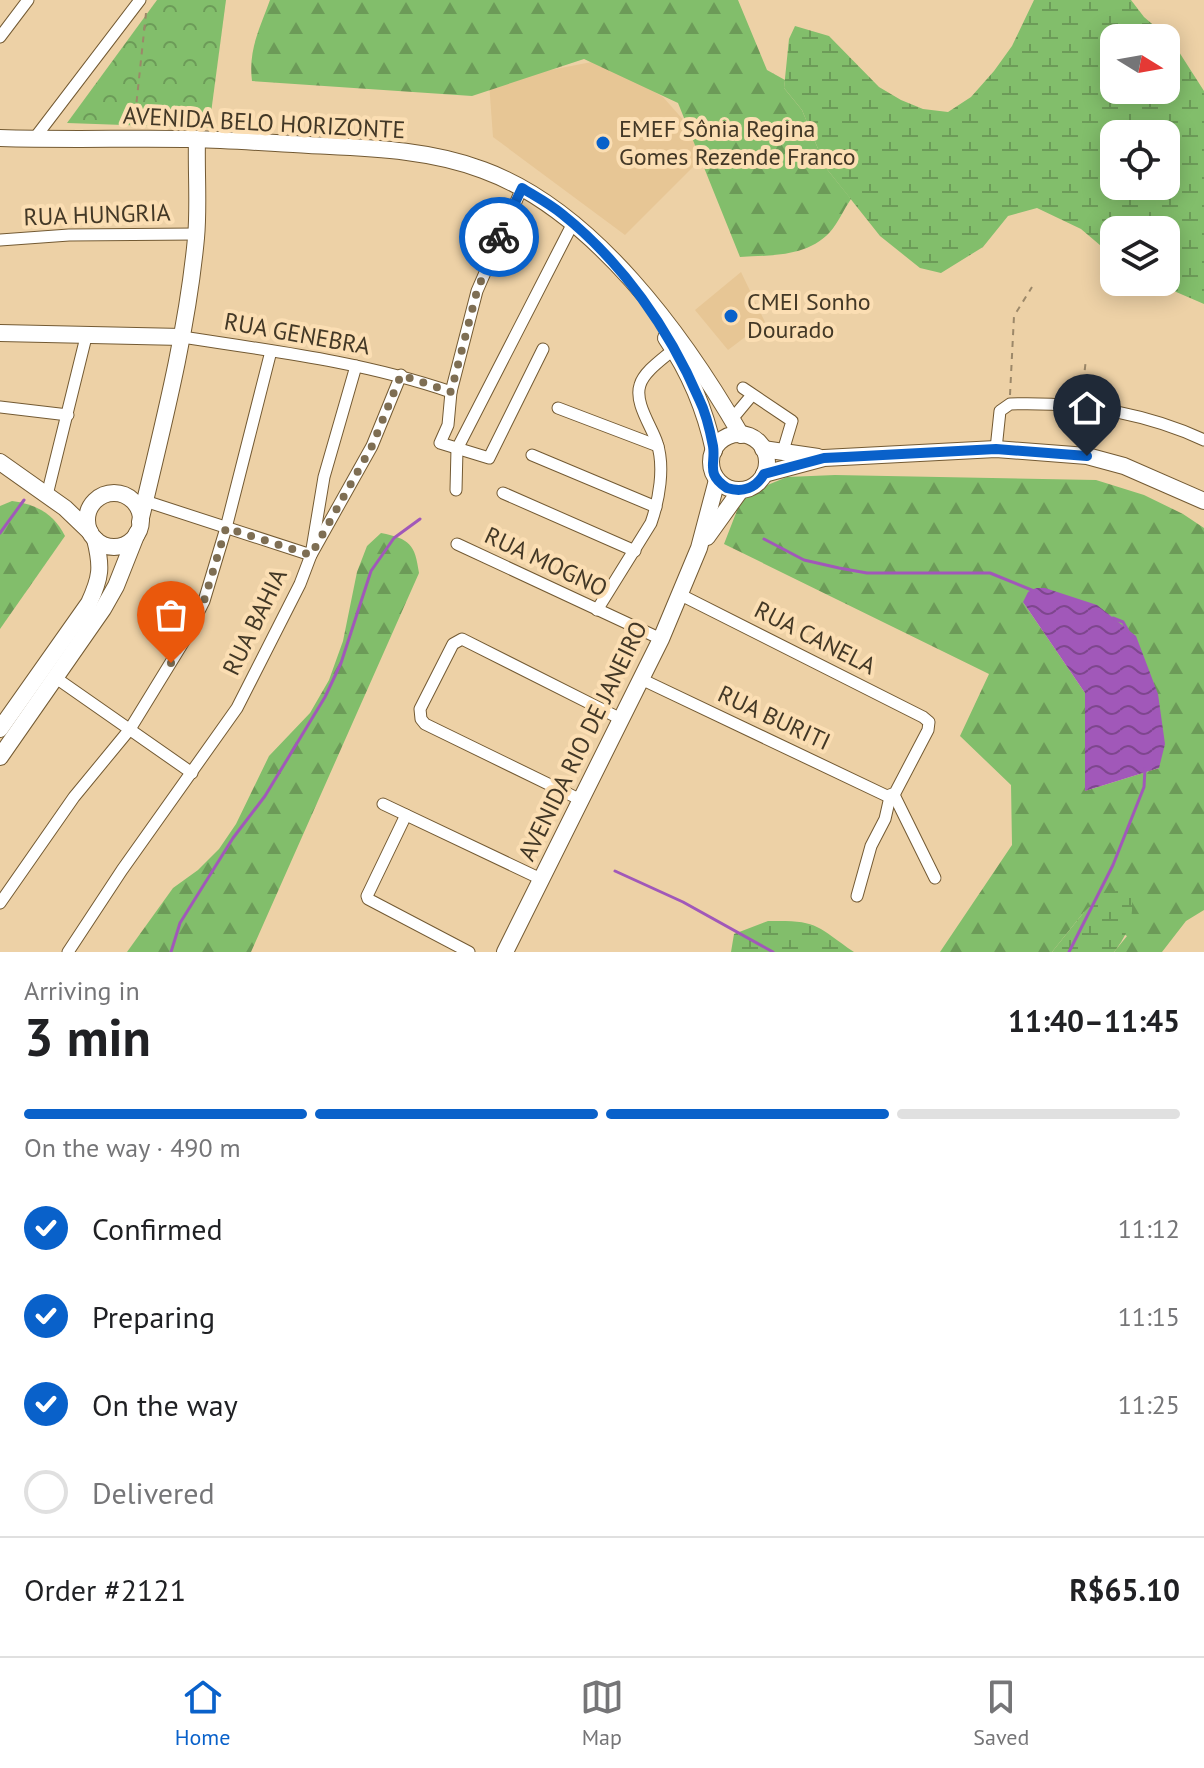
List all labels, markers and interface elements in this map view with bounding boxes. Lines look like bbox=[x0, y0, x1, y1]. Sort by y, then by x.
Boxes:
north arrow bbox=[1100, 24, 1180, 104]
map controls bbox=[1100, 24, 1180, 296]
street label: AVENIDA BELO HORIZONTE bbox=[122, 100, 406, 145]
place label: EMEF Sônia Regina Gomes Rezende Franco bbox=[619, 113, 856, 172]
button: locate bbox=[1100, 120, 1180, 200]
marker: EMEF Sônia Regina Gomes Rezende Franco bbox=[594, 134, 612, 152]
street label: RUA HUNGRIA bbox=[23, 196, 171, 233]
courier bbox=[459, 197, 539, 277]
icon: bike bbox=[477, 215, 521, 259]
button: layers bbox=[1100, 216, 1180, 296]
place label: CMEI Sonho Dourado bbox=[747, 286, 871, 345]
street label: RUA GENEBRA bbox=[222, 305, 372, 362]
marker: CMEI Sonho Dourado bbox=[722, 307, 740, 325]
pin bbox=[1053, 374, 1121, 456]
icon: home bbox=[1065, 386, 1109, 430]
street label: RUA MOGNO bbox=[480, 520, 613, 604]
street label: RUA BAHIA bbox=[215, 563, 294, 680]
pin bbox=[137, 581, 205, 663]
icon: bag bbox=[149, 593, 193, 637]
street label: RUA CANELA bbox=[749, 594, 881, 681]
street label: AVENIDA RIO DE JANEIRO bbox=[511, 616, 654, 866]
street label: RUA BURITI bbox=[713, 678, 835, 757]
text: Arriving in bbox=[24, 974, 140, 1007]
text: 11:40–11:45 bbox=[1008, 1001, 1180, 1040]
text: 3 min bbox=[24, 1003, 151, 1070]
text: On the way · 490 m bbox=[24, 1131, 241, 1164]
icon: check bbox=[24, 1206, 68, 1250]
text: Confirmed bbox=[92, 1209, 223, 1248]
text: 11:12 bbox=[1118, 1212, 1180, 1245]
icon: check bbox=[24, 1294, 68, 1338]
text: Preparing bbox=[92, 1297, 215, 1336]
text: 11:15 bbox=[1118, 1300, 1180, 1333]
icon: check bbox=[24, 1382, 68, 1426]
text: On the way bbox=[92, 1385, 238, 1424]
text: 11:25 bbox=[1118, 1388, 1180, 1421]
text: Delivered bbox=[92, 1473, 215, 1512]
text: Order #2121 bbox=[24, 1570, 186, 1609]
text: R$65.10 bbox=[1070, 1570, 1180, 1609]
tab: Home bbox=[175, 1675, 230, 1751]
tab: Map bbox=[580, 1675, 624, 1751]
tab: Saved bbox=[973, 1675, 1029, 1751]

